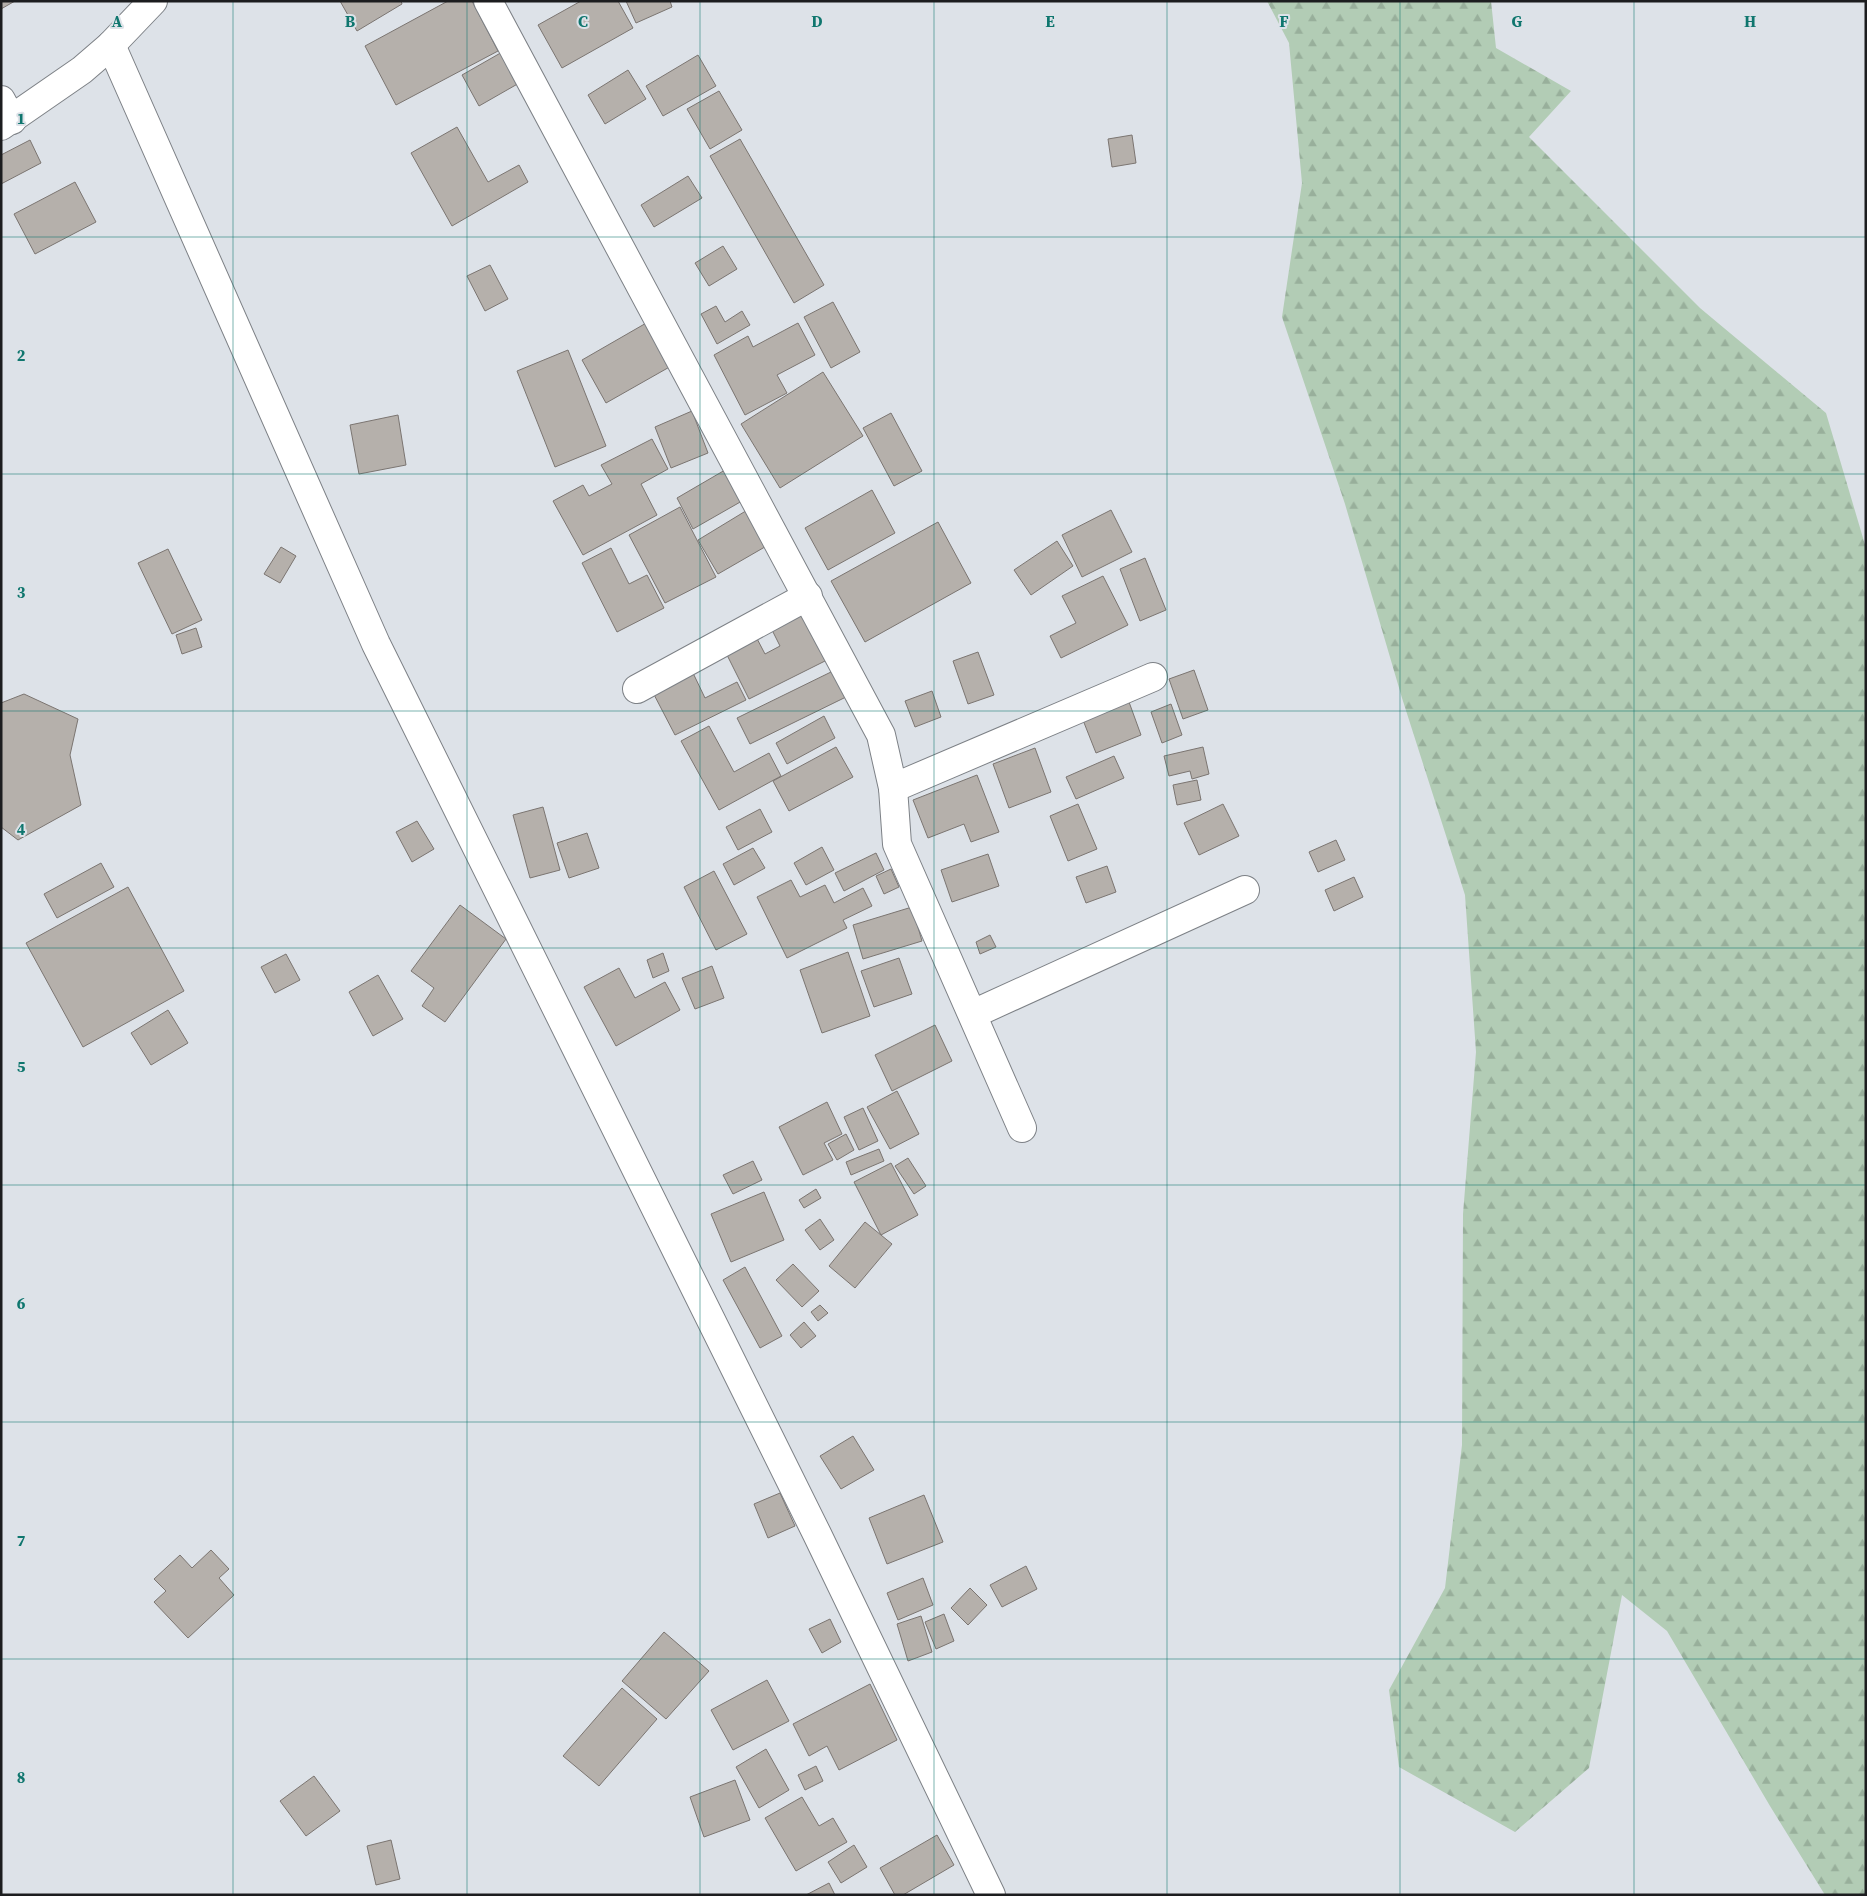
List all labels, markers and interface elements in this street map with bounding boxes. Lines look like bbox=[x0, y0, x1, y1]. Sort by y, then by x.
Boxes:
text: A bbox=[112, 10, 123, 32]
text: B bbox=[345, 10, 356, 32]
text: C bbox=[578, 10, 588, 32]
text: D bbox=[811, 10, 823, 32]
text: E bbox=[1045, 10, 1055, 32]
text: F bbox=[1279, 10, 1289, 32]
text: G bbox=[1512, 10, 1523, 32]
text: H bbox=[1744, 10, 1756, 32]
text: 1 bbox=[17, 107, 25, 129]
text: 2 bbox=[17, 344, 26, 366]
text: 3 bbox=[17, 581, 26, 603]
text: 4 bbox=[17, 818, 26, 840]
text: 5 bbox=[17, 1055, 26, 1077]
text: 6 bbox=[17, 1292, 26, 1314]
text: 7 bbox=[17, 1529, 26, 1551]
text: 8 bbox=[17, 1766, 25, 1788]

